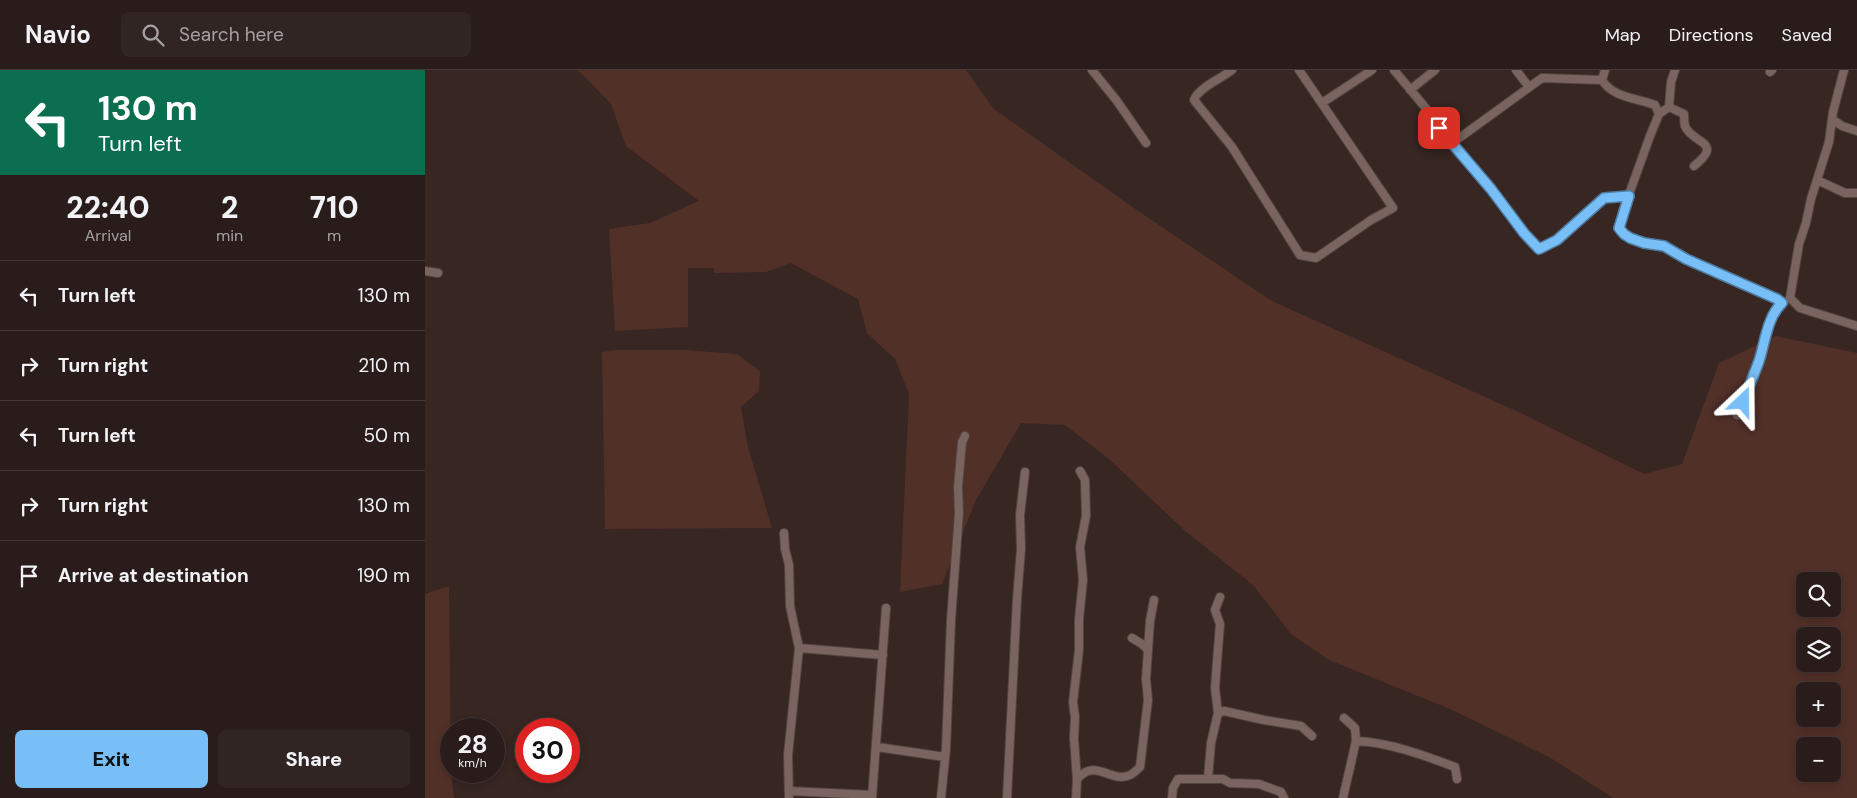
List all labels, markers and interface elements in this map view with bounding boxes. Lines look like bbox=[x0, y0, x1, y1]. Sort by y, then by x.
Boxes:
search box bbox=[121, 12, 471, 57]
text: Navio bbox=[25, 19, 91, 50]
icon: search bbox=[139, 21, 167, 49]
text: Search here bbox=[179, 22, 284, 47]
text: Map bbox=[1605, 23, 1641, 47]
text: Directions bbox=[1669, 23, 1754, 47]
text: Saved bbox=[1782, 23, 1832, 47]
text: 130 m bbox=[98, 85, 198, 131]
icon: left bbox=[15, 90, 80, 155]
pin bbox=[1418, 107, 1460, 149]
icon: arrive bbox=[1425, 114, 1453, 142]
text: Turn left bbox=[98, 129, 182, 158]
text: 22:40 bbox=[66, 188, 150, 227]
text: 2 bbox=[221, 188, 238, 227]
text: 710 bbox=[310, 188, 359, 227]
text: Arrival bbox=[85, 225, 131, 246]
text: min bbox=[216, 225, 243, 246]
text: m bbox=[327, 225, 341, 246]
icon: left bbox=[15, 282, 43, 310]
text: Turn left bbox=[58, 283, 136, 308]
text: 130 m bbox=[358, 283, 410, 308]
icon: right bbox=[15, 352, 43, 380]
text: Turn right bbox=[58, 353, 148, 378]
text: 210 m bbox=[358, 353, 410, 378]
position arrow bbox=[1716, 375, 1768, 427]
icon: left bbox=[15, 422, 43, 450]
text: Turn left bbox=[58, 423, 136, 448]
text: 50 m bbox=[363, 423, 410, 448]
icon: right bbox=[15, 492, 43, 520]
text: Turn right bbox=[58, 493, 148, 518]
text: 130 m bbox=[358, 493, 410, 518]
icon: arrive bbox=[15, 562, 43, 590]
text: Arrive at destination bbox=[58, 563, 249, 588]
text: 190 m bbox=[357, 563, 410, 588]
map controls bbox=[1796, 572, 1841, 782]
button: search bbox=[1796, 572, 1841, 617]
button: layers bbox=[1796, 627, 1841, 672]
button: + bbox=[1796, 682, 1841, 727]
speed limit sign: 30 bbox=[515, 718, 580, 783]
text: 28 bbox=[457, 728, 488, 761]
button: Exit bbox=[15, 730, 208, 788]
button: Share bbox=[218, 730, 410, 788]
button: − bbox=[1796, 737, 1841, 782]
text: km/h bbox=[458, 755, 487, 771]

